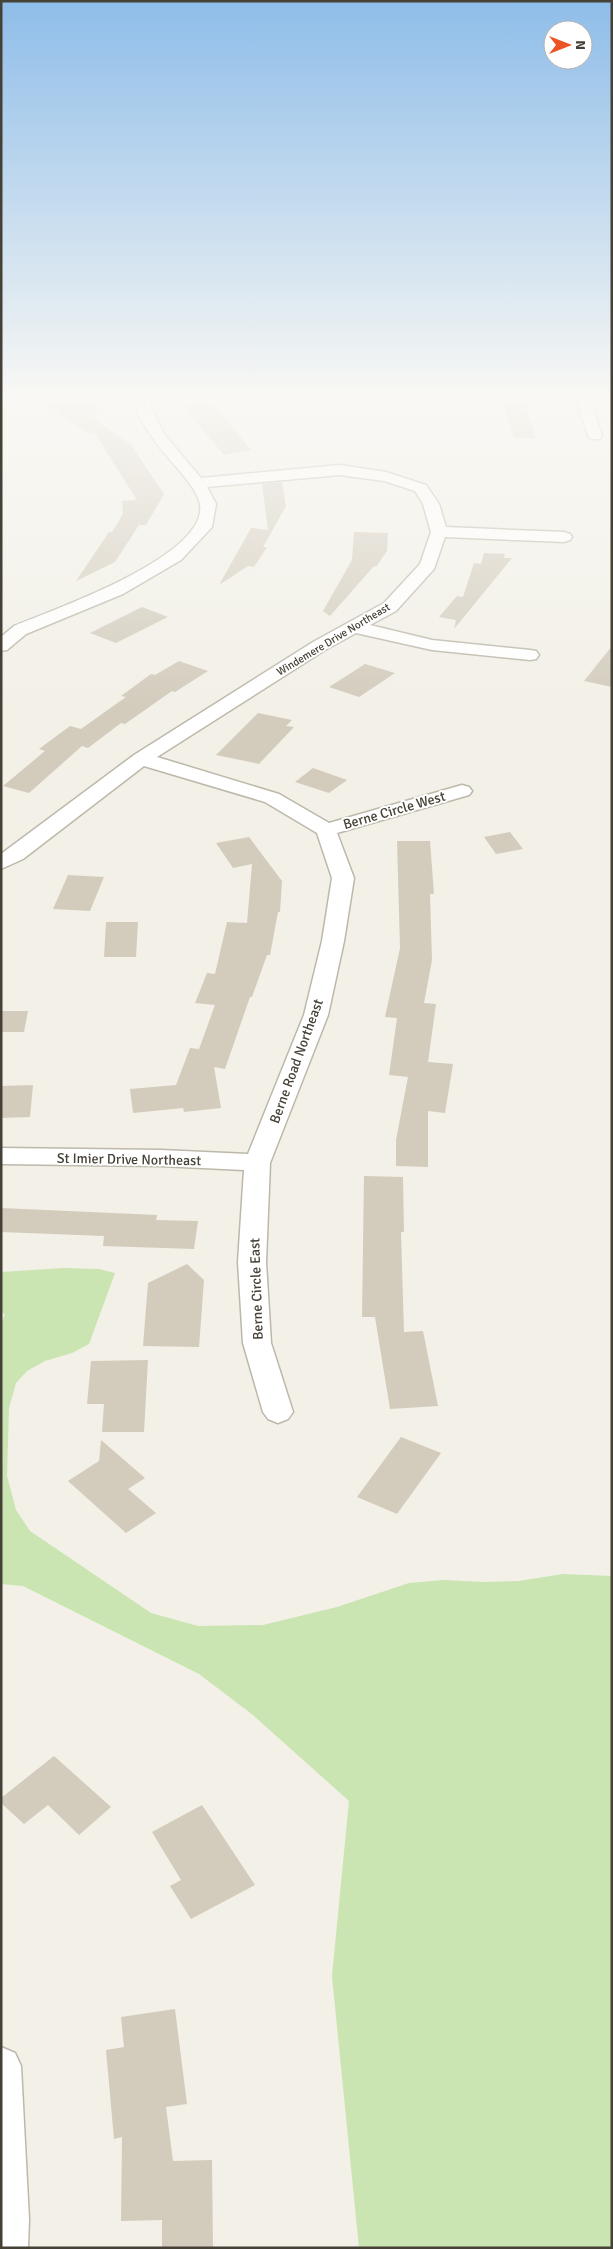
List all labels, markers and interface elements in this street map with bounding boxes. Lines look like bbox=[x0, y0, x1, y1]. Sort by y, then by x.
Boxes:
north arrow bbox=[543, 20, 593, 70]
text: N bbox=[572, 40, 589, 50]
street label: Windemere Drive Northeast bbox=[274, 600, 392, 678]
street label: Berne Circle West bbox=[341, 788, 447, 833]
street label: Berne Road Northeast bbox=[266, 996, 327, 1126]
street label: St Imier Drive Northeast bbox=[57, 1150, 201, 1169]
street label: Berne Circle East bbox=[246, 1238, 267, 1340]

